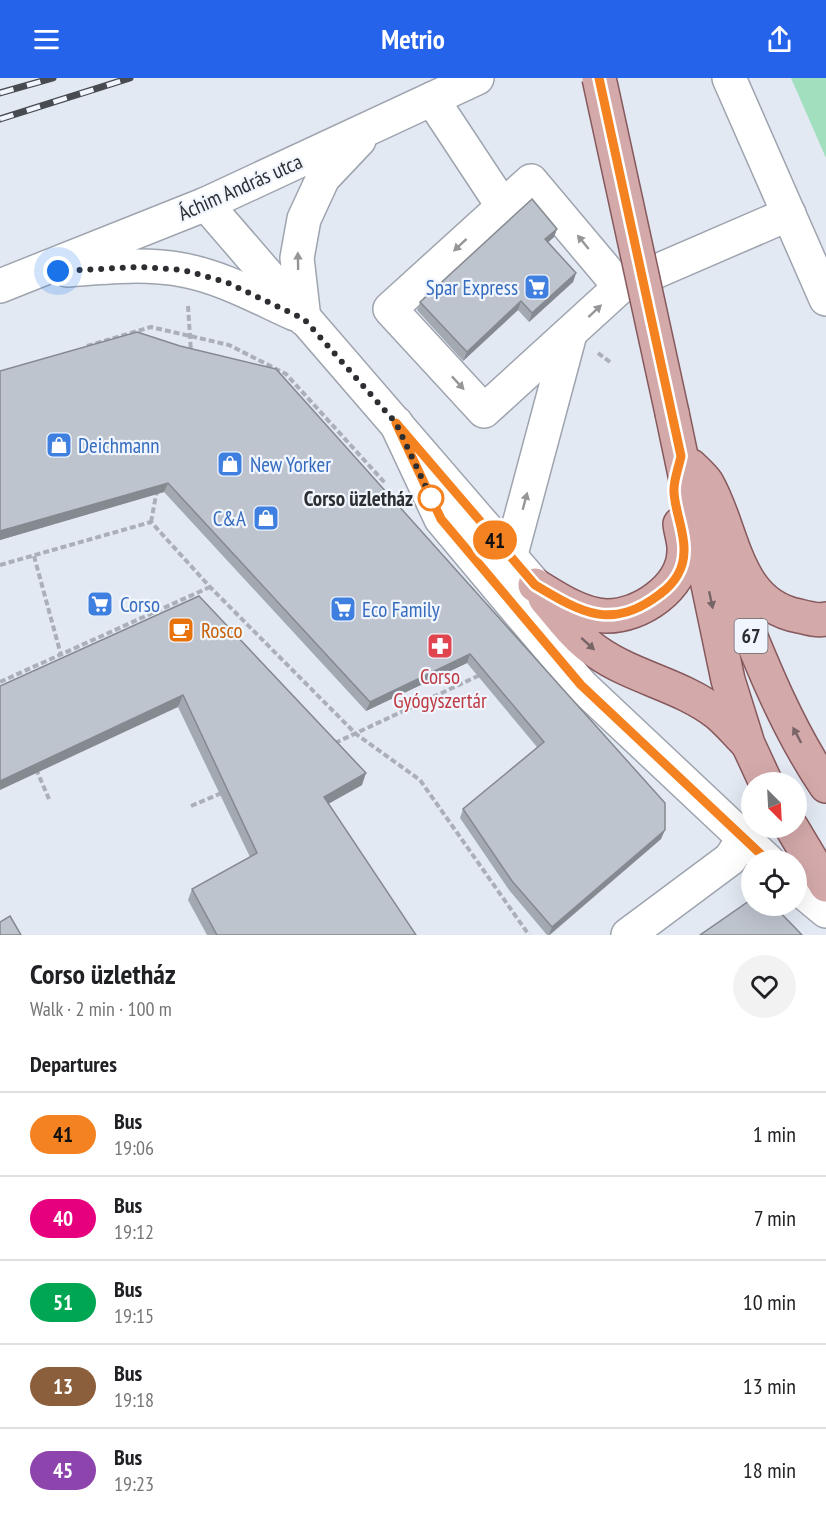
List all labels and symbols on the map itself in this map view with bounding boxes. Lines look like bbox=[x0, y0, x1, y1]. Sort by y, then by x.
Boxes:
street label: Áchim András utca bbox=[174, 148, 306, 226]
one-way arrow bbox=[577, 234, 590, 250]
one-way arrow bbox=[452, 238, 467, 252]
one-way arrow bbox=[293, 251, 303, 270]
your location bbox=[43, 256, 73, 286]
supermarket icon: Spar Express bbox=[522, 272, 552, 302]
place label: Spar Express bbox=[426, 274, 518, 301]
one-way arrow bbox=[587, 305, 602, 318]
one-way arrow bbox=[451, 375, 464, 390]
shop icon: Deichmann bbox=[44, 430, 74, 460]
place label: Deichmann bbox=[78, 432, 159, 459]
shop icon: New Yorker bbox=[215, 449, 245, 479]
place label: New Yorker bbox=[250, 451, 331, 478]
place label: Corso üzletház bbox=[304, 485, 413, 512]
marker: Corso üzletház bbox=[418, 485, 444, 511]
one-way arrow bbox=[521, 492, 531, 510]
shop icon: C&A bbox=[251, 503, 281, 533]
place label: C&A bbox=[213, 505, 246, 532]
line badge: 41 bbox=[468, 520, 522, 560]
supermarket icon: Corso bbox=[85, 589, 115, 619]
place label: Corso bbox=[120, 591, 160, 618]
one-way arrow bbox=[707, 591, 716, 610]
supermarket icon: Eco Family bbox=[328, 594, 358, 624]
place label: Eco Family bbox=[362, 596, 440, 623]
cafe icon: Rosco bbox=[166, 615, 196, 645]
place label: Rosco bbox=[201, 617, 243, 644]
road number: 67 bbox=[734, 619, 768, 653]
pharmacy icon: Corso Gyógyszertár bbox=[425, 631, 455, 661]
one-way arrow bbox=[580, 637, 595, 650]
place label: Corso Gyógyszertár bbox=[393, 663, 487, 714]
one-way arrow bbox=[792, 726, 802, 743]
north arrow bbox=[741, 772, 807, 838]

